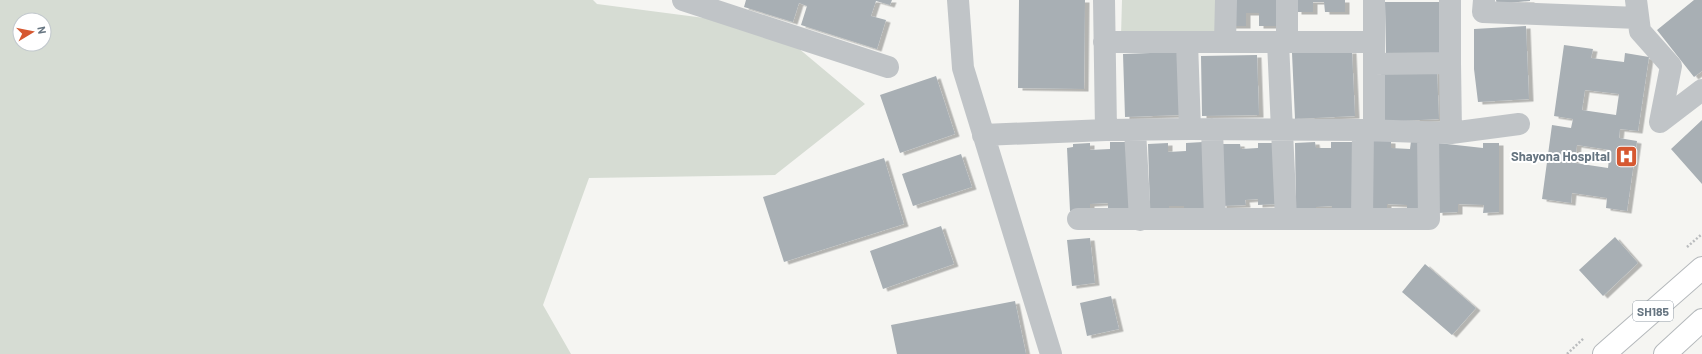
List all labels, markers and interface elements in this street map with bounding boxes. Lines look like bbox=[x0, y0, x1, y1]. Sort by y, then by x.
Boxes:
north arrow bbox=[12, 12, 52, 52]
text: N bbox=[35, 25, 49, 35]
hospital icon: Shayona Hospital bbox=[1613, 143, 1639, 169]
place label: Shayona Hospital bbox=[1511, 148, 1610, 164]
road number: SH185 bbox=[1633, 301, 1673, 321]

